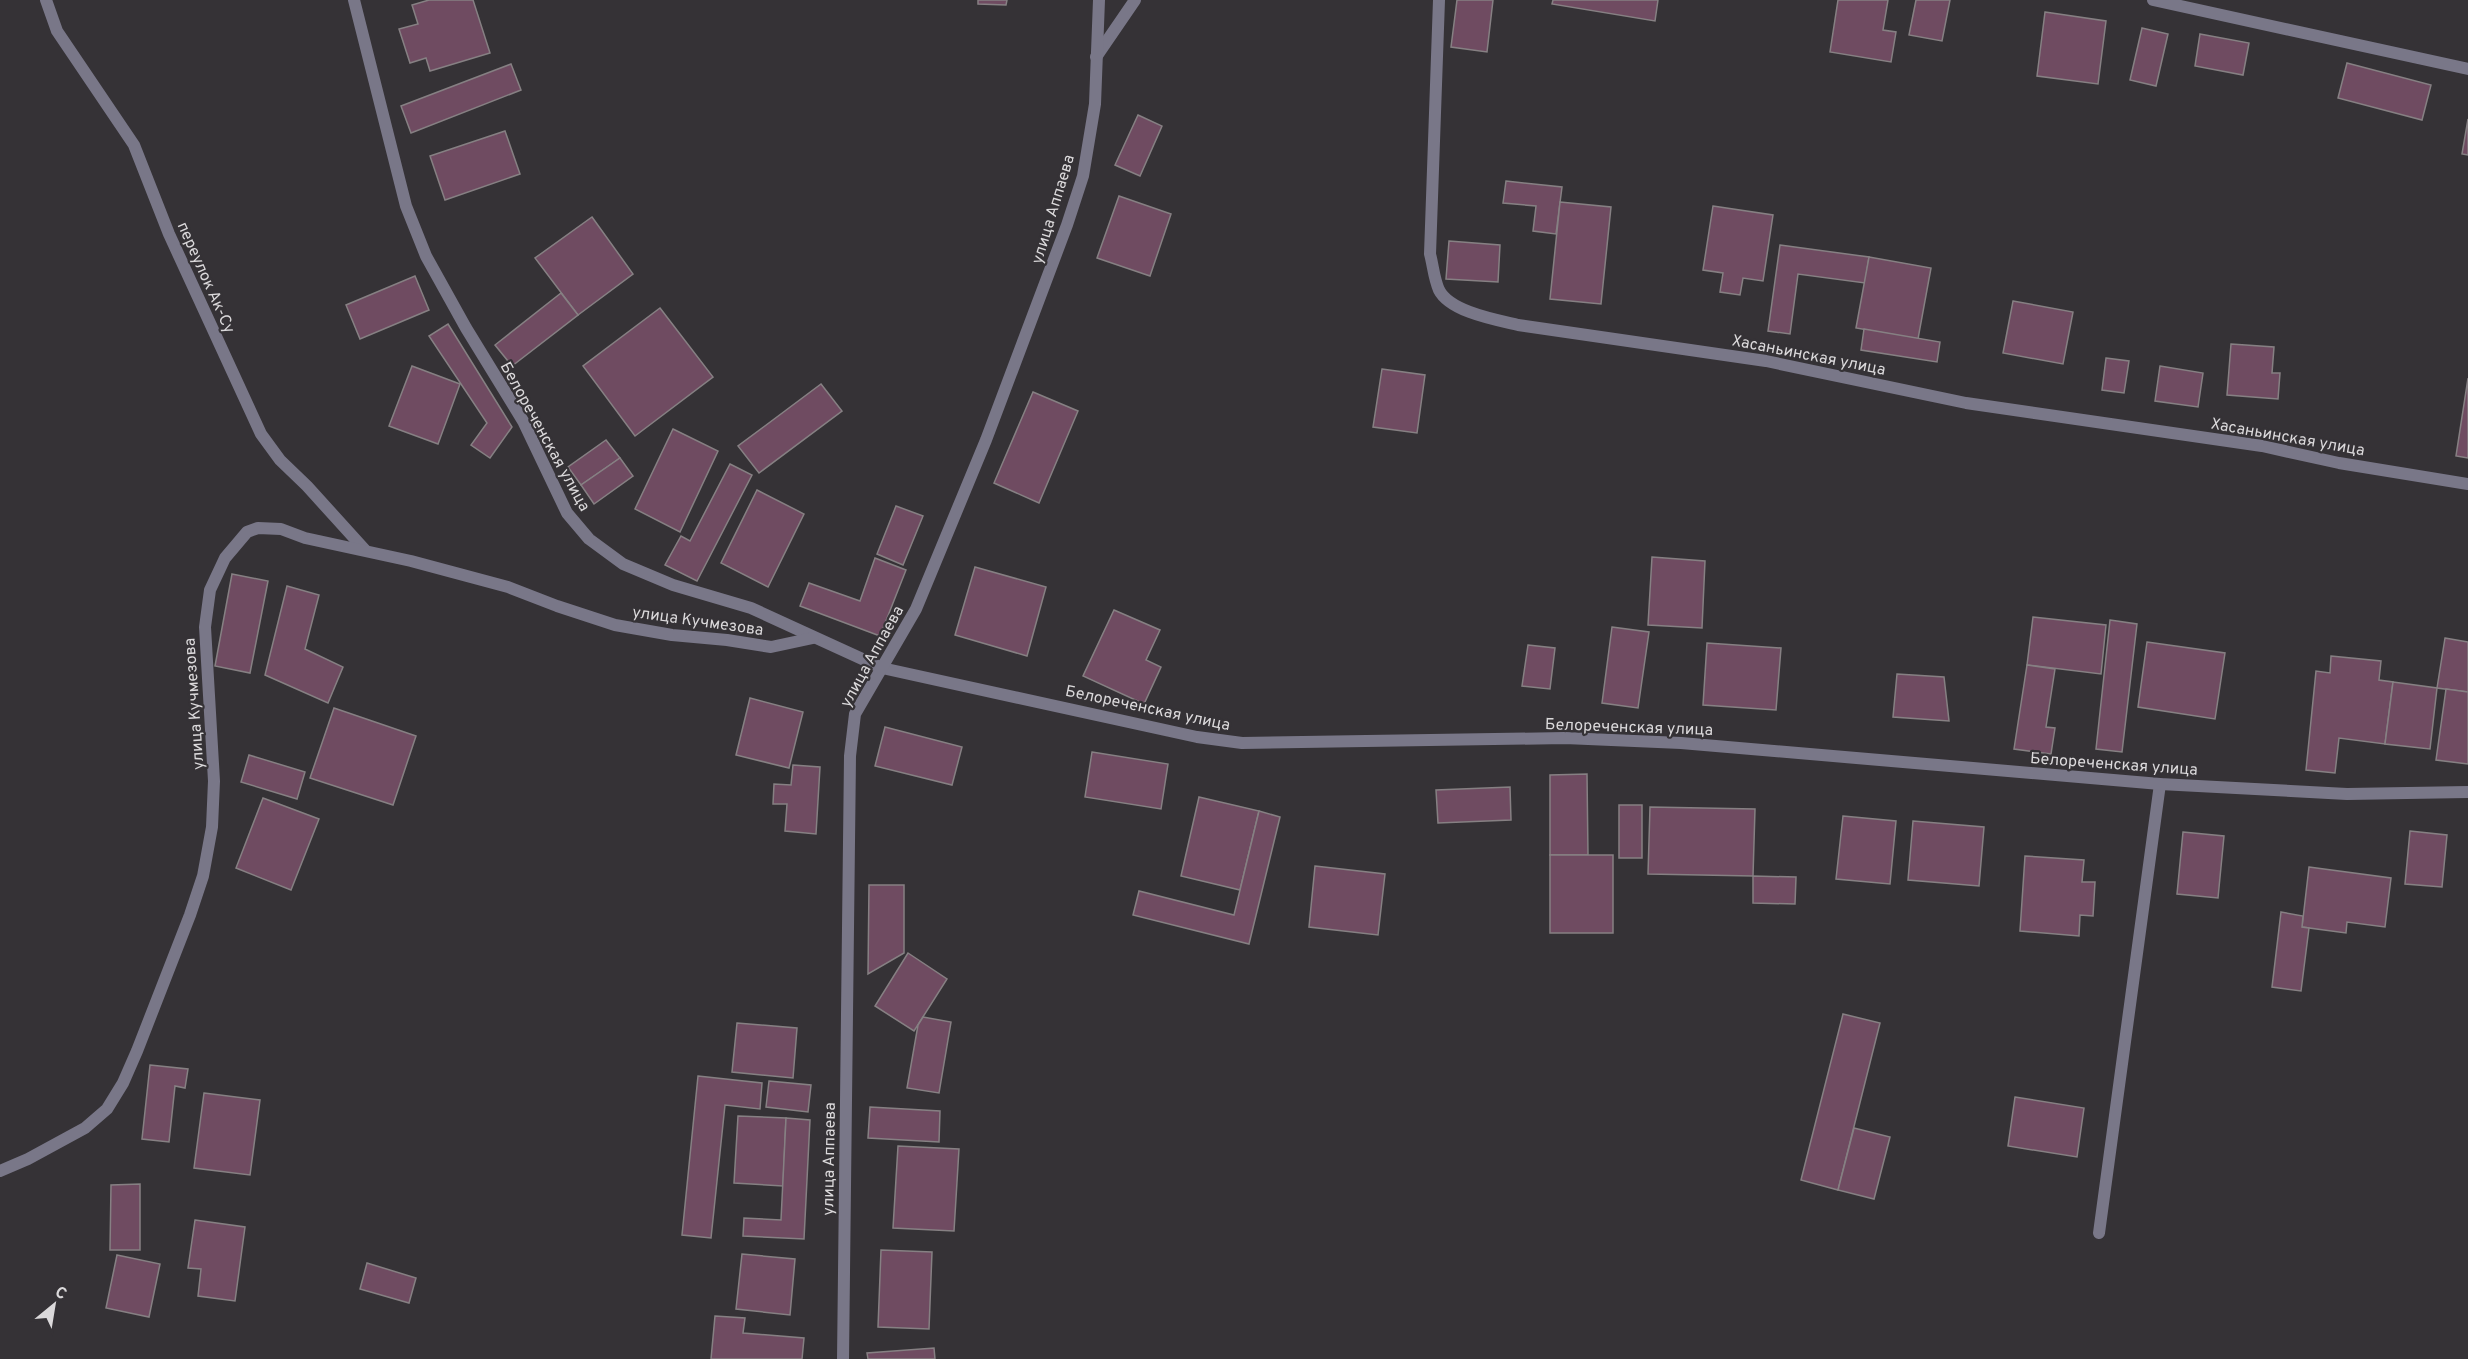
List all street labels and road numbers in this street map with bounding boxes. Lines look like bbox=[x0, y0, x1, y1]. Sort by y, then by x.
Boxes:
street label: улица Аппаева bbox=[1028, 152, 1080, 267]
street label: переулок Ак-Су bbox=[172, 219, 239, 337]
street label: Хасаньинская улица bbox=[1730, 331, 1887, 381]
street label: Белореченская улица bbox=[495, 359, 594, 515]
street label: Хасаньинская улица bbox=[2209, 415, 2366, 461]
street label: улица Аппаева bbox=[836, 602, 909, 711]
street label: улица Кучмезова bbox=[631, 603, 765, 641]
street label: улица Кучмезова bbox=[180, 637, 210, 771]
street label: Белореченская улица bbox=[1063, 682, 1232, 736]
street label: Белореченская улица bbox=[1545, 715, 1713, 741]
street label: Белореченская улица bbox=[2029, 749, 2198, 781]
street label: улица Аппаева bbox=[819, 1102, 841, 1216]

